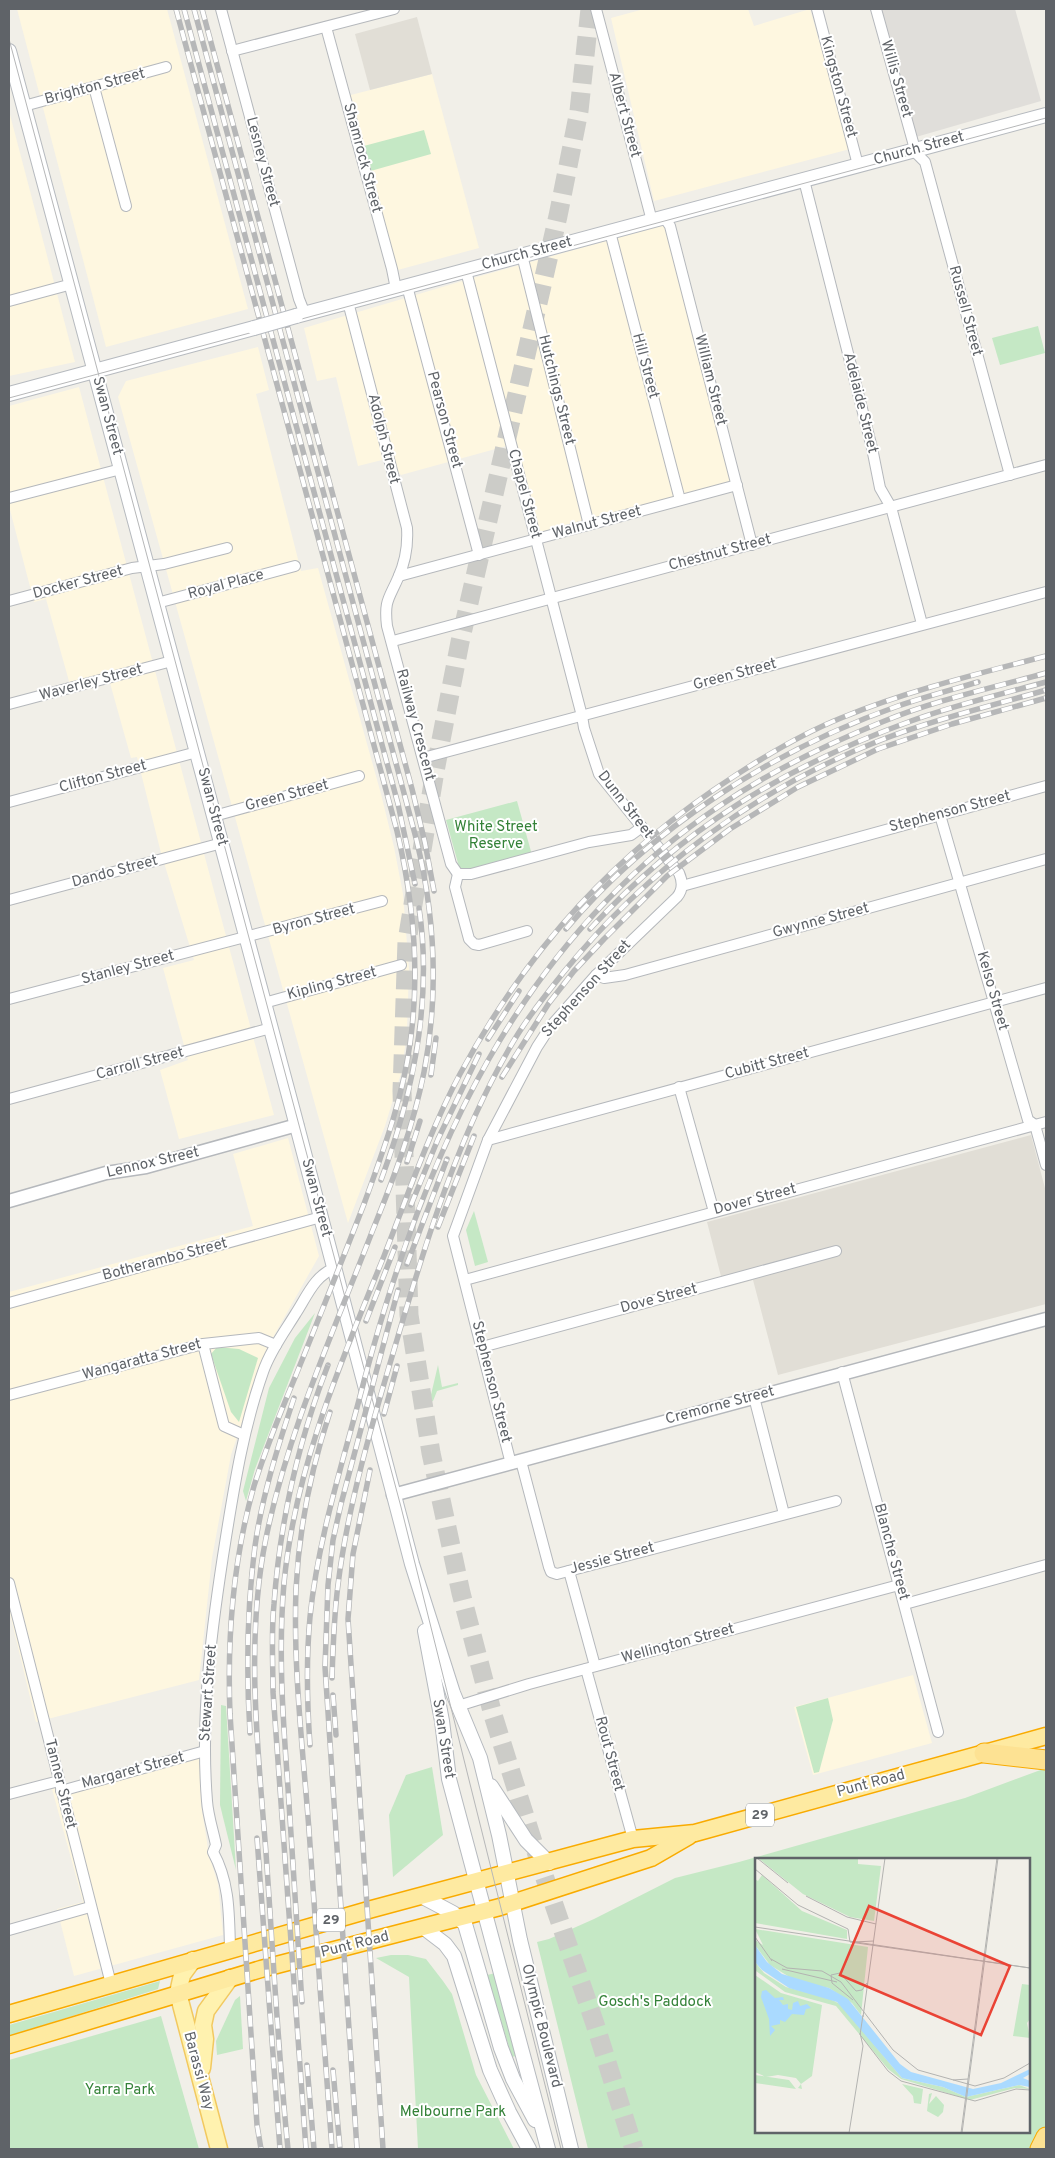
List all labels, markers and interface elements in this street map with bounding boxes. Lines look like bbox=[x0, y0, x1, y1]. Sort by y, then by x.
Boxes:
street label: Kingston Street bbox=[815, 34, 861, 140]
street label: Willis Street bbox=[876, 38, 916, 120]
street label: Brighton Street bbox=[43, 64, 147, 110]
street label: Albert Street bbox=[603, 70, 645, 160]
street label: Shamrock Street bbox=[338, 101, 386, 215]
street label: Lesney Street bbox=[241, 115, 283, 209]
street label: Church Street bbox=[872, 128, 966, 170]
street label: Church Street bbox=[480, 233, 574, 275]
street label: Russell Street bbox=[944, 264, 986, 358]
street label: Hill Street bbox=[627, 331, 663, 401]
street label: William Street bbox=[689, 332, 731, 428]
street label: Hutchings Street bbox=[533, 333, 579, 447]
street label: Adelaide Street bbox=[838, 350, 882, 456]
street label: Pearson Street bbox=[422, 369, 466, 471]
street label: Swan Street bbox=[87, 375, 127, 457]
street label: Adolph Street bbox=[363, 392, 403, 486]
street label: Chapel Street bbox=[503, 447, 545, 541]
street label: Walnut Street bbox=[550, 502, 644, 544]
street label: Chestnut Street bbox=[667, 530, 773, 576]
street label: Docker Street bbox=[31, 562, 125, 604]
street label: Royal Place bbox=[186, 566, 266, 604]
street label: Green Street bbox=[691, 655, 779, 695]
street label: Waverley Street bbox=[37, 660, 145, 706]
street label: Railway Crescent bbox=[391, 667, 439, 783]
street label: Clifton Street bbox=[57, 756, 149, 798]
street label: Swan Street bbox=[192, 766, 232, 848]
street label: Dunn Street bbox=[593, 767, 657, 843]
street label: Green Street bbox=[243, 776, 331, 816]
street label: Stephenson Street bbox=[887, 787, 1013, 837]
park label: White Street Reserve bbox=[454, 818, 538, 854]
street label: Dando Street bbox=[70, 851, 160, 893]
street label: Gwynne Street bbox=[771, 899, 871, 943]
street label: Byron Street bbox=[271, 900, 357, 940]
street label: Stephenson Street bbox=[538, 936, 636, 1042]
street label: Stanley Street bbox=[79, 946, 177, 990]
street label: Kelso Street bbox=[972, 949, 1012, 1033]
street label: Kipling Street bbox=[285, 963, 379, 1005]
street label: Carroll Street bbox=[94, 1043, 186, 1085]
street label: Cubitt Street bbox=[723, 1044, 811, 1084]
street label: Lennox Street bbox=[105, 1143, 201, 1183]
street label: Swan Street bbox=[296, 1157, 336, 1239]
street label: Dover Street bbox=[712, 1180, 798, 1220]
street label: Botherambo Street bbox=[100, 1234, 230, 1286]
street label: Dove Street bbox=[618, 1280, 700, 1318]
street label: Stephenson Street bbox=[467, 1319, 515, 1445]
street label: Wangaratta Street bbox=[80, 1335, 204, 1385]
street label: Cremorne Street bbox=[663, 1382, 777, 1430]
street label: Blanche Street bbox=[869, 1501, 913, 1603]
street label: Jessie Street bbox=[568, 1539, 656, 1579]
street label: Wellington Street bbox=[619, 1620, 737, 1668]
street label: Stewart Street bbox=[196, 1644, 222, 1742]
street label: Swan Street bbox=[427, 1698, 459, 1780]
street label: Rout Street bbox=[590, 1714, 628, 1794]
street label: Tanner Street bbox=[40, 1737, 80, 1831]
street label: Margaret Street bbox=[80, 1748, 186, 1794]
street label: Punt Road bbox=[835, 1766, 907, 1802]
road number: 29 bbox=[746, 1804, 774, 1826]
inset map bbox=[755, 1858, 1030, 2133]
road number: 29 bbox=[317, 1908, 345, 1932]
street label: Punt Road bbox=[319, 1927, 391, 1963]
street label: Olympic Boulevard bbox=[516, 1962, 566, 2090]
park label: Gosch's Paddock bbox=[598, 1993, 712, 2012]
street label: Barassi Way bbox=[178, 2030, 218, 2112]
park label: Yarra Park bbox=[85, 2081, 155, 2100]
park label: Melbourne Park bbox=[400, 2103, 506, 2122]

